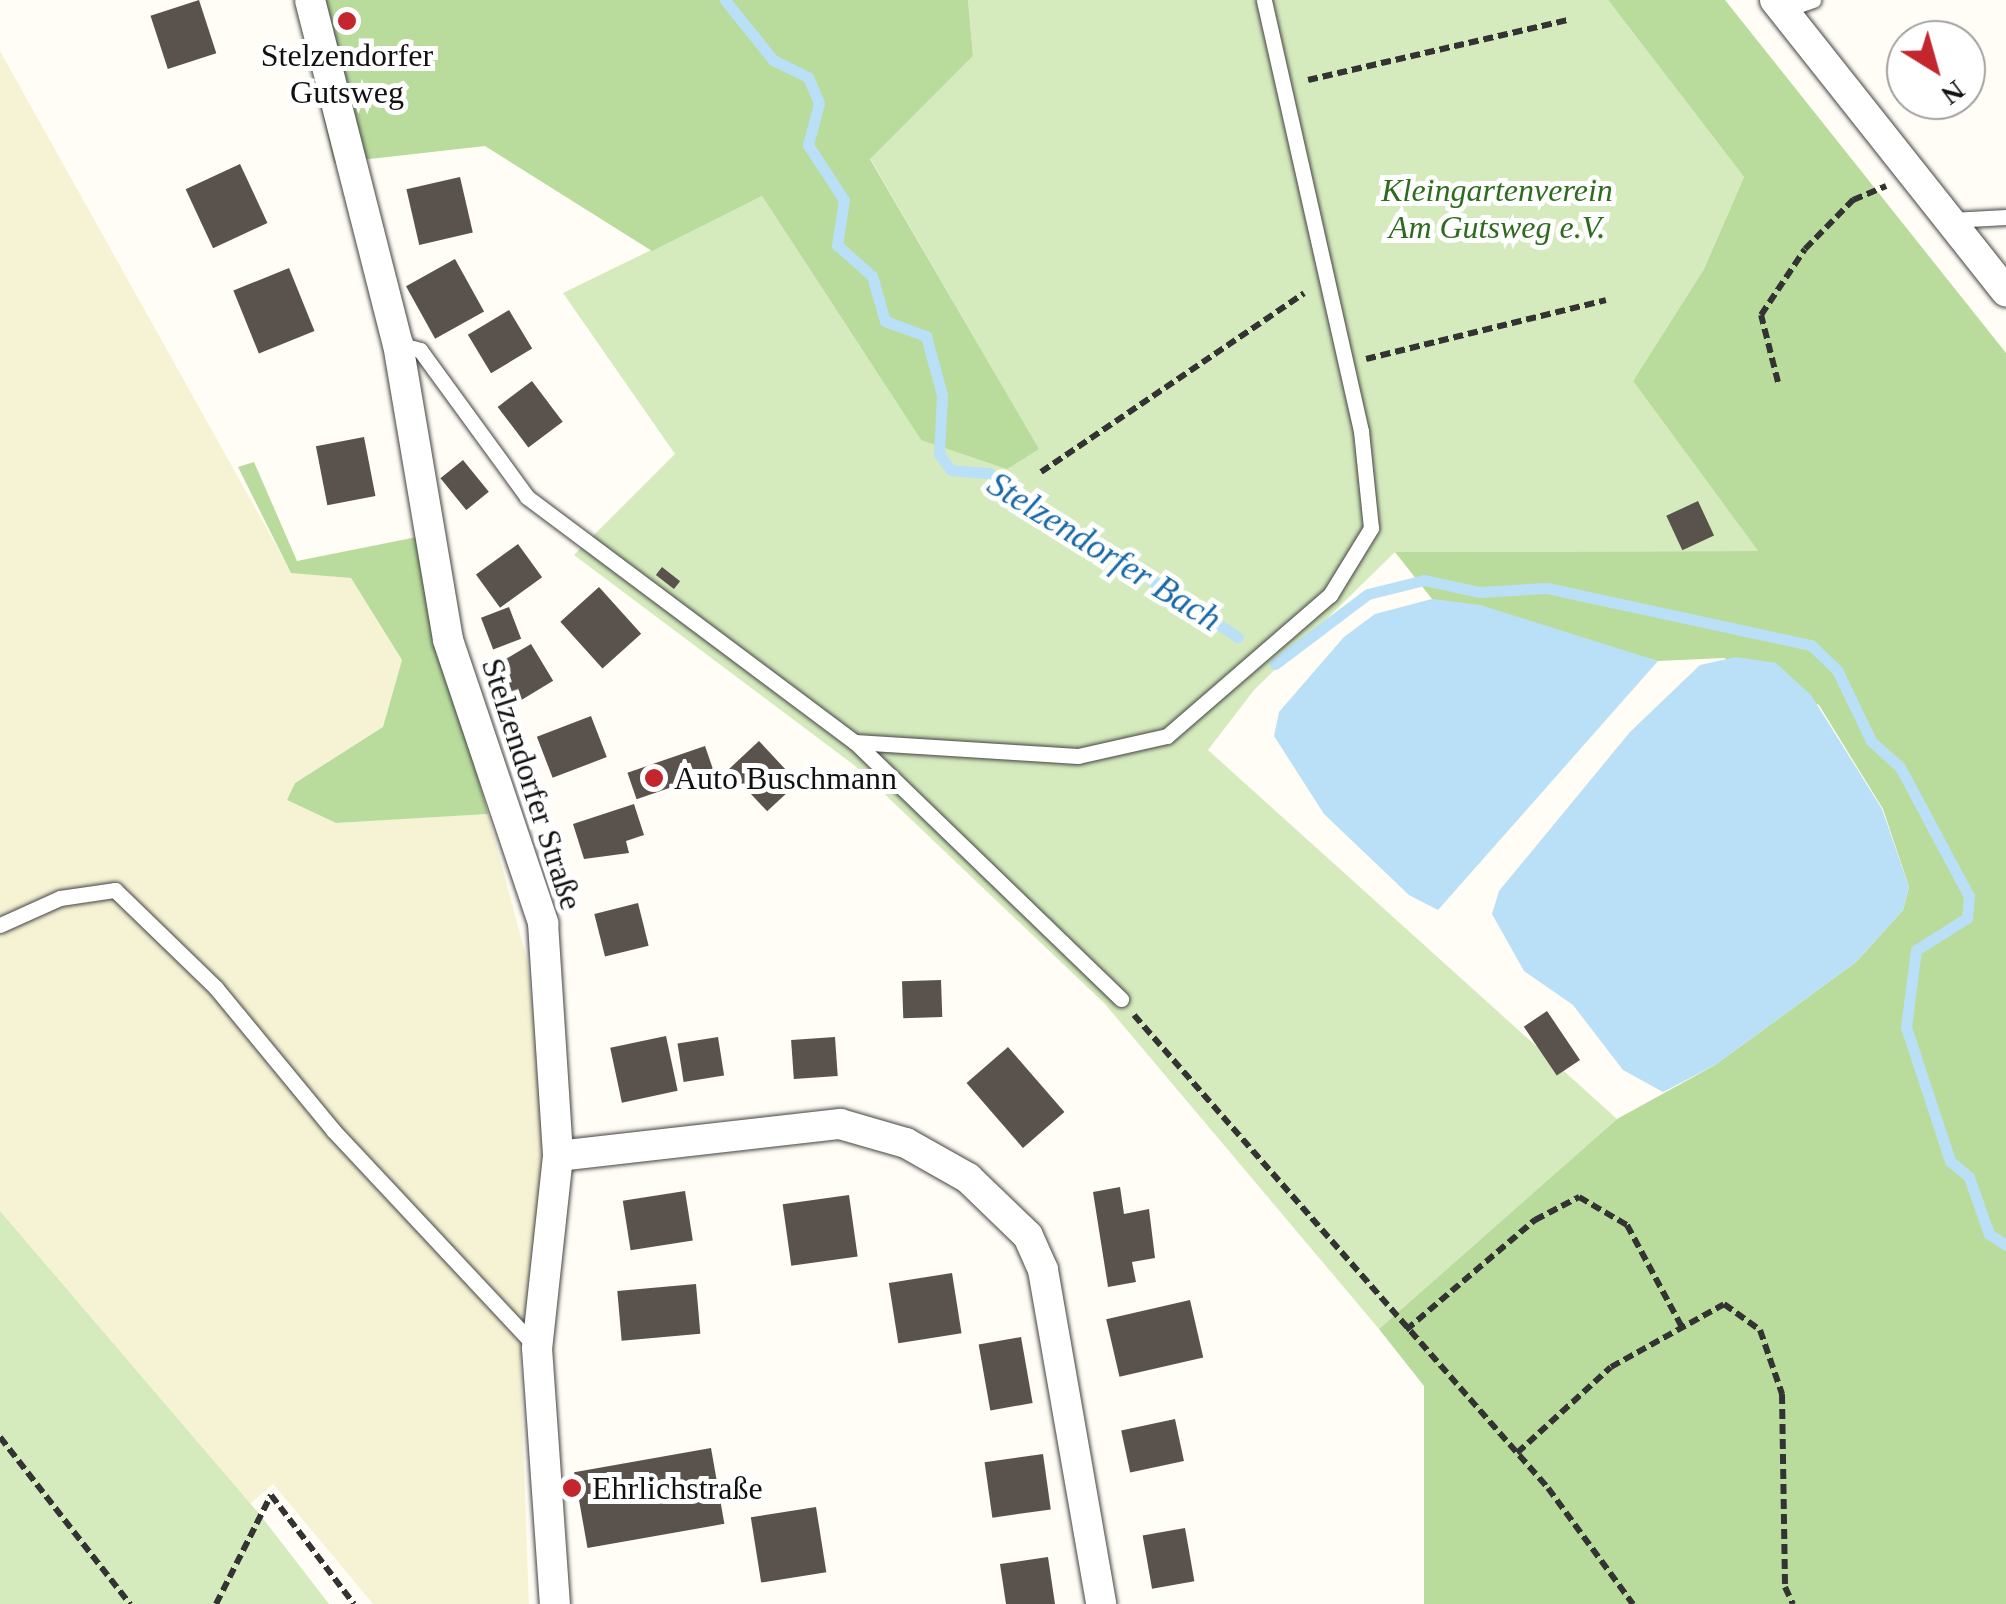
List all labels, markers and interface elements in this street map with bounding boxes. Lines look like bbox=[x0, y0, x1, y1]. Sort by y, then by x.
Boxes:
marker: Stelzendorfer Gutsweg bbox=[336, 10, 358, 32]
north arrow bbox=[1886, 20, 1986, 120]
place label: Stelzendorfer Gutsweg bbox=[261, 37, 433, 112]
text: N bbox=[1936, 74, 1971, 111]
park label: Kleingartenverein Am Gutsweg e.V. bbox=[1381, 172, 1613, 247]
water label: Stelzendorfer Bach bbox=[980, 463, 1228, 641]
street label: Stelzendorfer Straße bbox=[473, 653, 591, 915]
place label: Auto Buschmann bbox=[674, 759, 897, 797]
marker: Auto Buschmann bbox=[643, 767, 665, 789]
place label: Ehrlichstraße bbox=[592, 1469, 763, 1507]
marker: Ehrlichstraße bbox=[561, 1477, 583, 1499]

